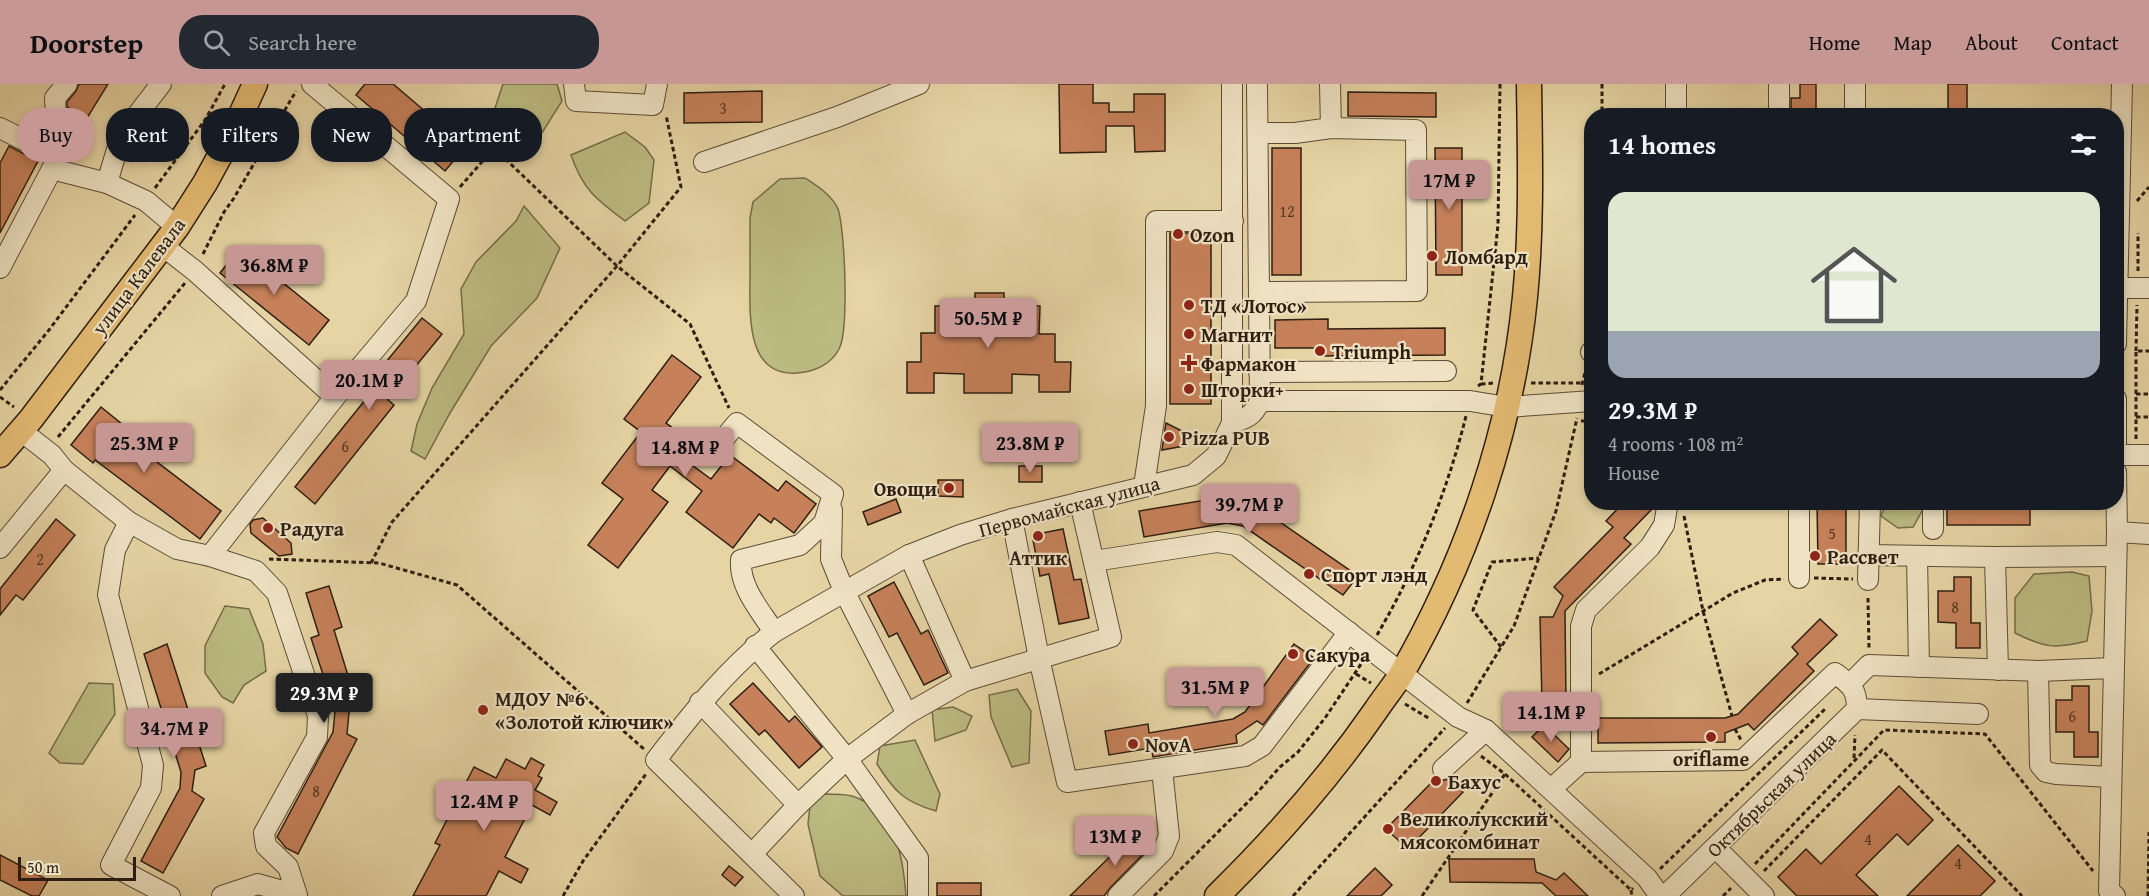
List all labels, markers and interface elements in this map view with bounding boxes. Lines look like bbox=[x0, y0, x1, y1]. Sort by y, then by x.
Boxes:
search box bbox=[179, 15, 599, 69]
text: Doorstep bbox=[30, 22, 143, 63]
icon: search bbox=[200, 26, 233, 59]
text: Search here bbox=[248, 26, 357, 58]
text: Home bbox=[1809, 27, 1860, 58]
text: Map bbox=[1893, 27, 1932, 58]
text: About bbox=[1965, 27, 2018, 58]
text: Contact bbox=[2051, 27, 2119, 58]
house number: 3 bbox=[719, 96, 727, 120]
chip: Buy bbox=[18, 108, 94, 162]
chip: Rent bbox=[106, 108, 189, 162]
chip: Filters bbox=[201, 108, 299, 162]
chip: New bbox=[311, 108, 392, 162]
chip: Apartment bbox=[404, 108, 542, 162]
text: 14 homes bbox=[1608, 125, 1716, 164]
icon: filters bbox=[2067, 128, 2100, 161]
pin: 17M ₽ bbox=[1407, 160, 1491, 211]
text: 17M ₽ bbox=[1423, 165, 1475, 194]
house number: 12 bbox=[1279, 199, 1295, 223]
street label: улица Калевала bbox=[84, 211, 192, 342]
place label: Ozon bbox=[1190, 220, 1235, 249]
marker: Ozon bbox=[1171, 227, 1185, 241]
icon: home bbox=[1800, 231, 1908, 339]
place label: Ломбард bbox=[1444, 242, 1528, 271]
pin: 36.8M ₽ bbox=[219, 245, 329, 296]
marker: Ломбард bbox=[1425, 249, 1439, 263]
text: 36.8M ₽ bbox=[240, 250, 308, 279]
place label: ТД «Лотос» bbox=[1201, 291, 1307, 320]
pin: 50.5M ₽ bbox=[933, 298, 1043, 349]
marker: ТД «Лотос» bbox=[1182, 298, 1196, 312]
text: 50.5M ₽ bbox=[954, 303, 1022, 332]
place label: Магнит bbox=[1201, 320, 1273, 349]
marker: Магнит bbox=[1182, 327, 1196, 341]
place label: Triumph bbox=[1332, 337, 1411, 366]
marker: Triumph bbox=[1313, 344, 1327, 358]
place label: Фармакон bbox=[1201, 349, 1296, 378]
marker: Фармакон bbox=[1182, 356, 1196, 370]
pin: 20.1M ₽ bbox=[314, 360, 424, 411]
text: 20.1M ₽ bbox=[335, 365, 403, 394]
place label: Шторки+ bbox=[1201, 375, 1284, 404]
marker: Шторки+ bbox=[1182, 382, 1196, 396]
text: 29.3M ₽ bbox=[1608, 390, 1697, 429]
pin: 25.3M ₽ bbox=[89, 423, 199, 474]
pin: 23.8M ₽ bbox=[975, 423, 1085, 474]
place label: Pizza PUB bbox=[1181, 423, 1270, 452]
pin: 14.8M ₽ bbox=[630, 427, 740, 478]
text: 25.3M ₽ bbox=[110, 428, 178, 457]
text: 23.8M ₽ bbox=[996, 428, 1064, 457]
text: 4 rooms · 108 m² bbox=[1608, 429, 1743, 458]
marker: Pizza PUB bbox=[1162, 430, 1176, 444]
text: 14.8M ₽ bbox=[651, 432, 719, 461]
house number: 6 bbox=[341, 434, 349, 458]
text: House bbox=[1608, 458, 1660, 487]
street label: Первомайская улица bbox=[975, 468, 1163, 544]
place label: Овощи bbox=[874, 474, 937, 503]
marker: Овощи bbox=[942, 481, 956, 495]
pin: 39.7M ₽ bbox=[1194, 484, 1304, 535]
text: 39.7M ₽ bbox=[1215, 489, 1283, 518]
place label: Радуга bbox=[280, 514, 345, 543]
marker: Радуга bbox=[261, 521, 275, 535]
house number: 5 bbox=[1828, 521, 1836, 545]
marker: Аттик bbox=[1031, 529, 1045, 543]
place label: Рассвет bbox=[1827, 542, 1899, 571]
place label: Аттик bbox=[1009, 543, 1068, 572]
house number: 2 bbox=[36, 547, 44, 571]
marker: Рассвет bbox=[1808, 549, 1822, 563]
place label: Спорт лэнд bbox=[1321, 560, 1427, 589]
marker: Спорт лэнд bbox=[1302, 567, 1316, 581]
house number: 8 bbox=[1951, 595, 1959, 619]
place label: Сакура bbox=[1305, 640, 1371, 669]
marker: Сакура bbox=[1286, 647, 1300, 661]
pin: 31.5M ₽ bbox=[1160, 667, 1270, 718]
text: 31.5M ₽ bbox=[1181, 672, 1249, 701]
pin: 29.3M ₽ bbox=[269, 673, 379, 724]
text: 29.3M ₽ bbox=[290, 678, 358, 707]
place label: МДОУ №6 «Золотой ключик» bbox=[495, 684, 673, 736]
pin: 14.1M ₽ bbox=[1496, 692, 1606, 743]
text: 14.1M ₽ bbox=[1517, 697, 1585, 726]
marker: МДОУ №6 «Золотой ключик» bbox=[476, 703, 490, 717]
house number: 6 bbox=[2068, 704, 2076, 728]
pin: 34.7M ₽ bbox=[119, 708, 229, 759]
text: 34.7M ₽ bbox=[140, 713, 208, 742]
street label: Октябрьская улица bbox=[1700, 724, 1843, 864]
place label: NovA bbox=[1145, 730, 1192, 759]
marker: oriflame bbox=[1704, 730, 1718, 744]
marker: NovA bbox=[1126, 737, 1140, 751]
place label: oriflame bbox=[1673, 744, 1749, 773]
place label: Бахус bbox=[1448, 767, 1501, 796]
marker: Бахус bbox=[1429, 774, 1443, 788]
house number: 8 bbox=[312, 779, 320, 803]
pin: 12.4M ₽ bbox=[429, 781, 539, 832]
text: 12.4M ₽ bbox=[450, 786, 518, 815]
place label: Великолукский мясокомбинат bbox=[1400, 804, 1549, 856]
pin: 13M ₽ bbox=[1073, 816, 1157, 867]
text: 13M ₽ bbox=[1089, 821, 1141, 850]
marker: Великолукский мясокомбинат bbox=[1381, 822, 1395, 836]
house number: 4 bbox=[1864, 827, 1872, 851]
house number: 4 bbox=[1954, 851, 1962, 875]
scale bar bbox=[18, 854, 136, 882]
text: 50 m bbox=[27, 855, 59, 879]

